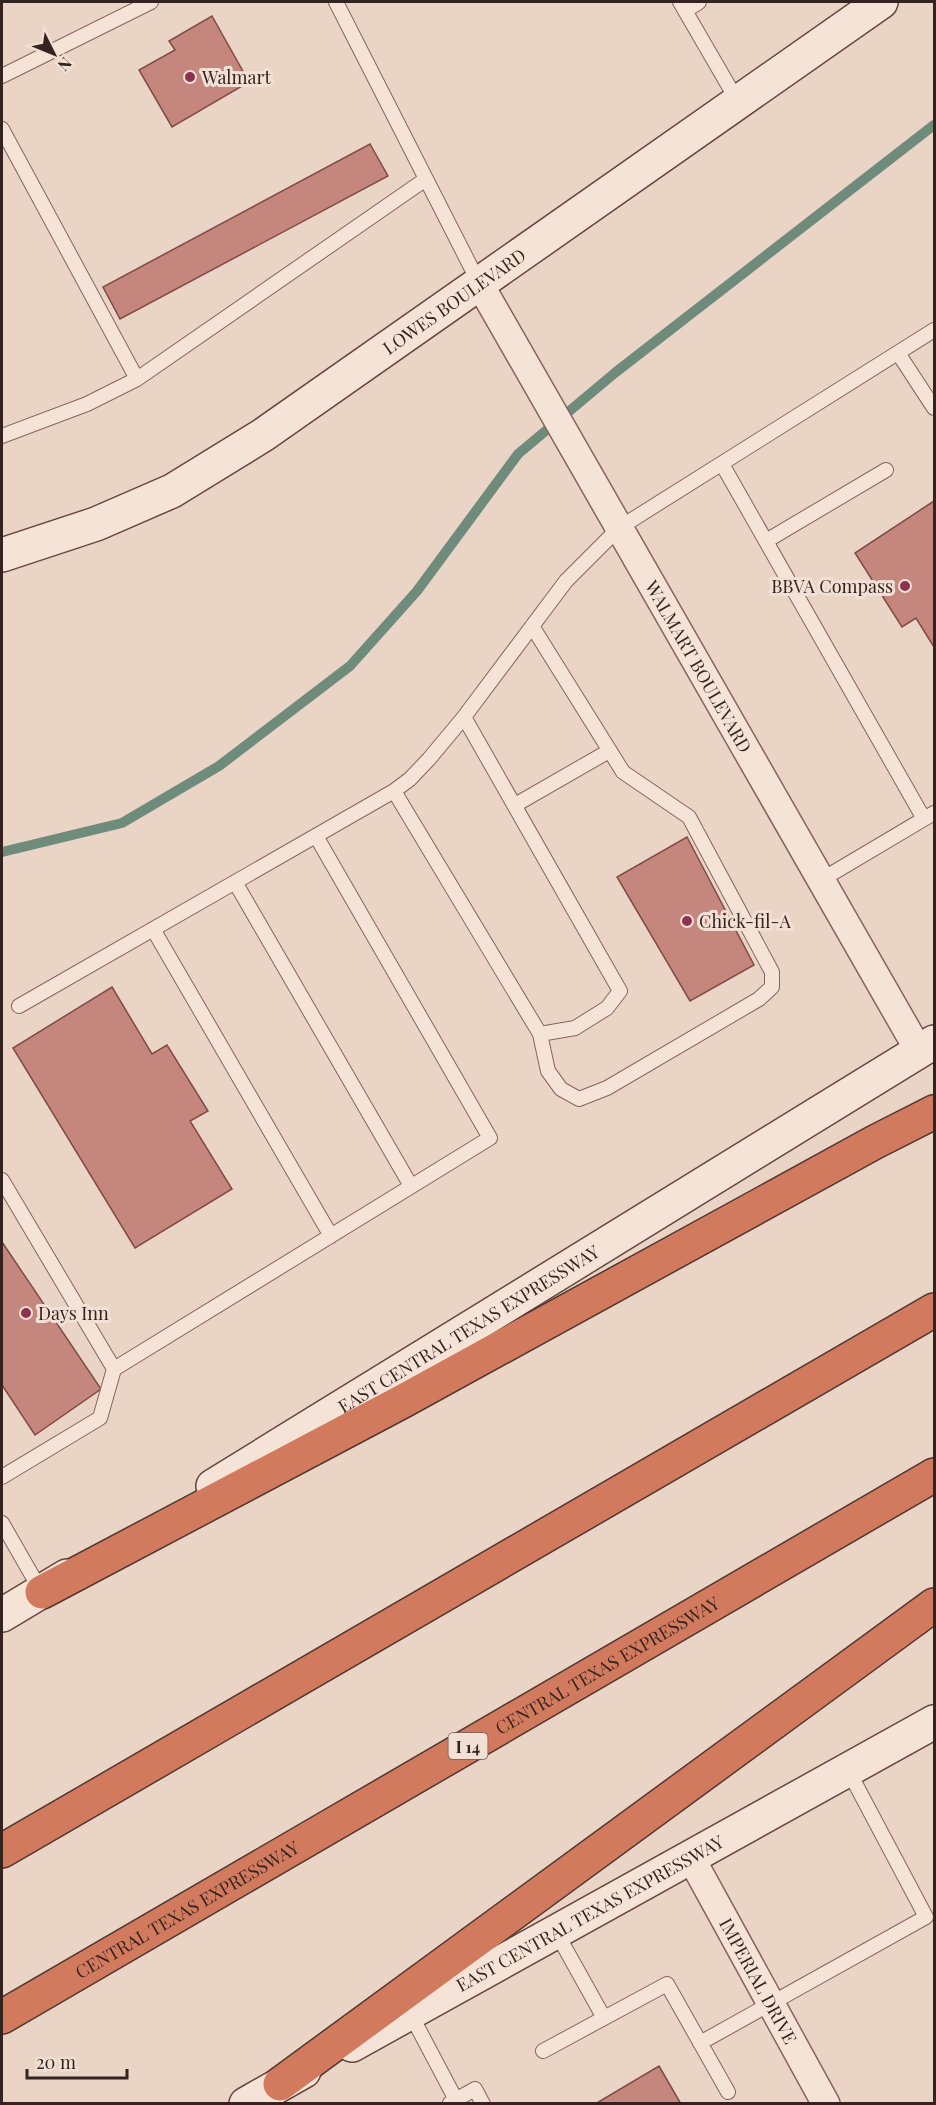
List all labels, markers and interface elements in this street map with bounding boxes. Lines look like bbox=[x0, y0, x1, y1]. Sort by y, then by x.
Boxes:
north arrow bbox=[24, 24, 84, 84]
text: N bbox=[53, 53, 77, 76]
place label: Walmart bbox=[201, 65, 271, 89]
marker: Walmart bbox=[183, 70, 197, 84]
street label: LOWES BOULEVARD bbox=[378, 243, 530, 360]
place label: BBVA Compass bbox=[771, 574, 893, 598]
street label: WALMART BOULEVARD bbox=[639, 575, 757, 757]
marker: BBVA Compass bbox=[898, 579, 912, 593]
place label: Chick-fil-A bbox=[699, 909, 791, 933]
marker: Chick-fil-A bbox=[680, 914, 694, 928]
street label: EAST CENTRAL TEXAS EXPRESSWAY bbox=[333, 1239, 604, 1418]
place label: Days Inn bbox=[38, 1301, 109, 1325]
marker: Days Inn bbox=[19, 1306, 33, 1320]
street label: CENTRAL TEXAS EXPRESSWAY bbox=[491, 1590, 724, 1740]
road number: I 14 bbox=[448, 1733, 488, 1759]
street label: EAST CENTRAL TEXAS EXPRESSWAY bbox=[452, 1829, 728, 1997]
street label: CENTRAL TEXAS EXPRESSWAY bbox=[71, 1835, 304, 1984]
street label: IMPERIAL DRIVE bbox=[714, 1914, 803, 2048]
scale bar bbox=[27, 2042, 128, 2080]
text: 20 m bbox=[36, 2050, 76, 2074]

